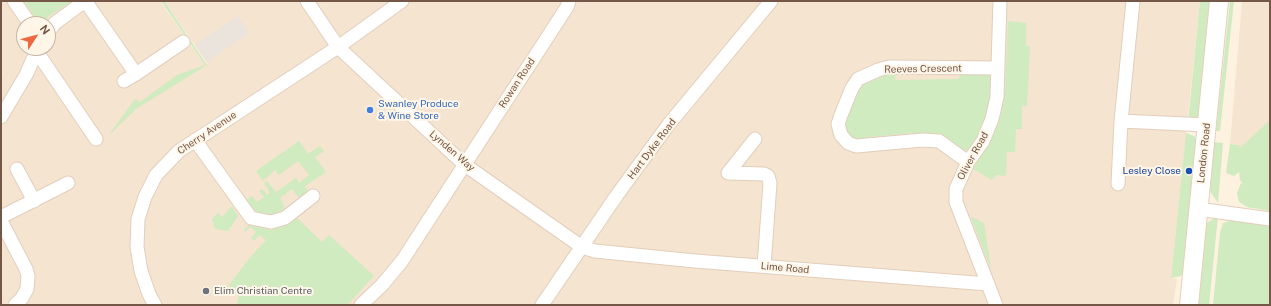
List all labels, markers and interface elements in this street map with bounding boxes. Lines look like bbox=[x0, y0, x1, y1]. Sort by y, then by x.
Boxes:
north arrow bbox=[16, 16, 56, 56]
text: N bbox=[38, 23, 52, 37]
street label: Rowan Road bbox=[496, 56, 538, 110]
street label: Reeves Crescent bbox=[884, 62, 962, 76]
place label: Swanley Produce & Wine Store bbox=[378, 98, 459, 122]
marker: Swanley Produce & Wine Store bbox=[365, 105, 375, 115]
street label: Cherry Avenue bbox=[175, 109, 239, 157]
street label: Hart Dyke Road bbox=[625, 116, 679, 182]
street label: London Road bbox=[1195, 122, 1213, 184]
street label: Lynden Way bbox=[427, 128, 477, 174]
street label: Oliver Road bbox=[955, 130, 991, 182]
place label: Lesley Close bbox=[1123, 165, 1181, 177]
marker: Lesley Close bbox=[1184, 166, 1194, 176]
street label: Lime Road bbox=[760, 260, 810, 276]
place label: Elim Christian Centre bbox=[214, 285, 312, 297]
marker: Elim Christian Centre bbox=[201, 286, 211, 296]

